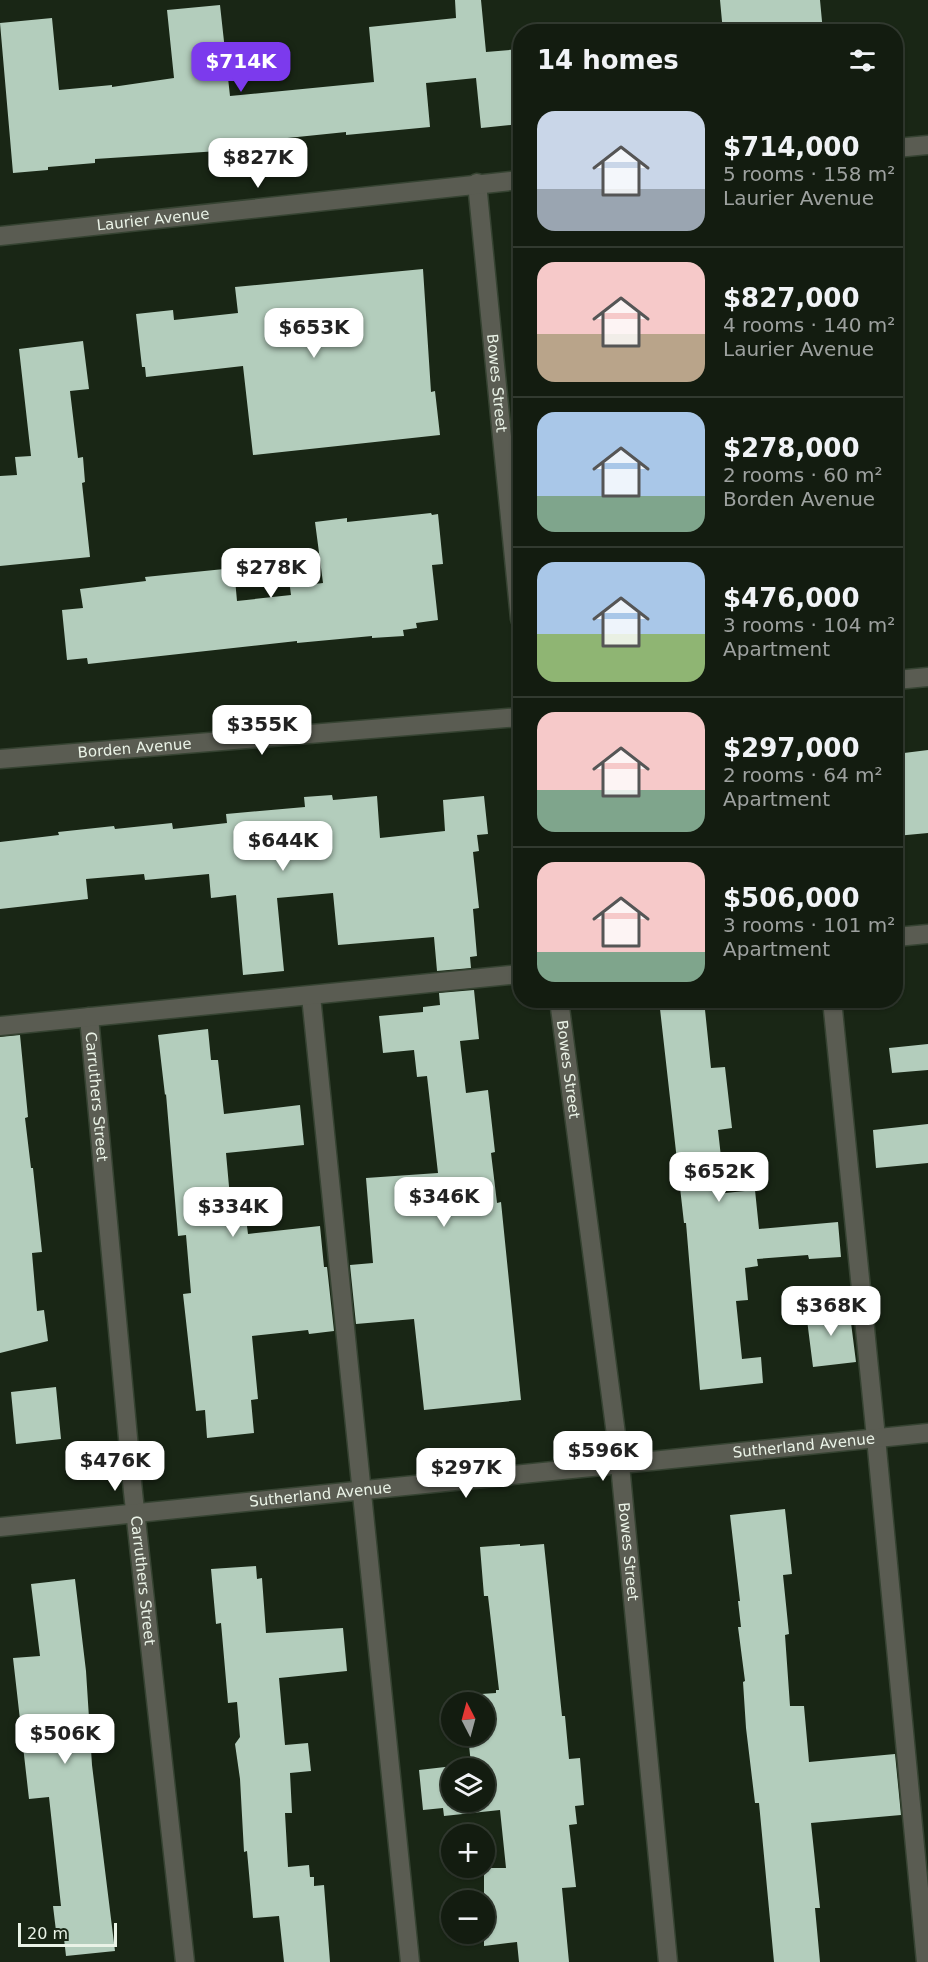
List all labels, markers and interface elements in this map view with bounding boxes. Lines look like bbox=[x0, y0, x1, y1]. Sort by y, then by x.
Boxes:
pin: $714K bbox=[199, 42, 283, 93]
icon: filters bbox=[846, 44, 879, 77]
text: 14 homes bbox=[537, 45, 679, 75]
text: $714K bbox=[205, 49, 277, 73]
text: $714,000 bbox=[723, 132, 860, 162]
icon: home bbox=[585, 135, 657, 207]
pin: $827K bbox=[216, 138, 300, 189]
text: $827K bbox=[222, 145, 294, 169]
text: 5 rooms · 158 m² bbox=[723, 162, 895, 186]
text: Laurier Avenue bbox=[723, 186, 874, 210]
street label: Laurier Avenue bbox=[96, 204, 210, 235]
text: $827,000 bbox=[723, 283, 860, 313]
icon: home bbox=[585, 286, 657, 358]
pin: $653K bbox=[272, 308, 356, 359]
text: 4 rooms · 140 m² bbox=[723, 313, 895, 337]
text: $653K bbox=[278, 315, 350, 339]
street label: Bowes Street bbox=[483, 333, 511, 433]
text: Laurier Avenue bbox=[723, 337, 874, 361]
text: $278,000 bbox=[723, 433, 860, 463]
icon: home bbox=[585, 436, 657, 508]
text: 2 rooms · 60 m² bbox=[723, 463, 883, 487]
text: Borden Avenue bbox=[723, 487, 875, 511]
pin: $278K bbox=[229, 548, 313, 599]
text: $278K bbox=[235, 555, 307, 579]
text: $476,000 bbox=[723, 583, 860, 613]
icon: home bbox=[585, 586, 657, 658]
text: 3 rooms · 104 m² bbox=[723, 613, 895, 637]
text: Apartment bbox=[723, 637, 830, 661]
pin: $355K bbox=[220, 705, 304, 756]
text: $355K bbox=[226, 712, 298, 736]
text: $297,000 bbox=[723, 733, 860, 763]
street label: Borden Avenue bbox=[77, 735, 192, 762]
icon: home bbox=[585, 736, 657, 808]
text: 2 rooms · 64 m² bbox=[723, 763, 883, 787]
text: Apartment bbox=[723, 787, 830, 811]
pin: $644K bbox=[241, 821, 325, 872]
text: $644K bbox=[247, 828, 319, 852]
text: $506,000 bbox=[723, 883, 860, 913]
icon: home bbox=[585, 886, 657, 958]
text: 3 rooms · 101 m² bbox=[723, 913, 895, 937]
text: Apartment bbox=[723, 937, 830, 961]
street label: Bowes Street bbox=[553, 1019, 583, 1120]
street label: Carruthers Street bbox=[81, 1031, 111, 1162]
pin: $652K bbox=[677, 1152, 761, 1203]
text: $652K bbox=[683, 1159, 755, 1183]
pin: $346K bbox=[402, 1177, 486, 1228]
text: $346K bbox=[408, 1184, 480, 1208]
pin: $334K bbox=[191, 1187, 275, 1238]
text: $334K bbox=[197, 1194, 269, 1218]
pin: $368K bbox=[789, 1286, 873, 1337]
text: $368K bbox=[795, 1293, 867, 1317]
street label: Sutherland Avenue bbox=[732, 1429, 876, 1462]
pin: $596K bbox=[561, 1431, 645, 1482]
text: $596K bbox=[567, 1438, 639, 1462]
pin: $476K bbox=[73, 1441, 157, 1492]
text: $476K bbox=[79, 1448, 151, 1472]
pin: $297K bbox=[424, 1448, 508, 1499]
text: $297K bbox=[430, 1455, 502, 1479]
street label: Sutherland Avenue bbox=[248, 1478, 392, 1511]
street label: Bowes Street bbox=[615, 1501, 642, 1602]
street label: Carruthers Street bbox=[127, 1515, 159, 1646]
north arrow bbox=[441, 1692, 495, 1746]
map controls bbox=[441, 1692, 495, 1944]
pin: $506K bbox=[23, 1714, 107, 1765]
text: $506K bbox=[29, 1721, 101, 1745]
button: layers bbox=[441, 1758, 495, 1812]
button: + bbox=[441, 1824, 495, 1878]
button: − bbox=[441, 1890, 495, 1944]
scale bar bbox=[18, 1920, 117, 1948]
text: 20 m bbox=[27, 1924, 68, 1943]

